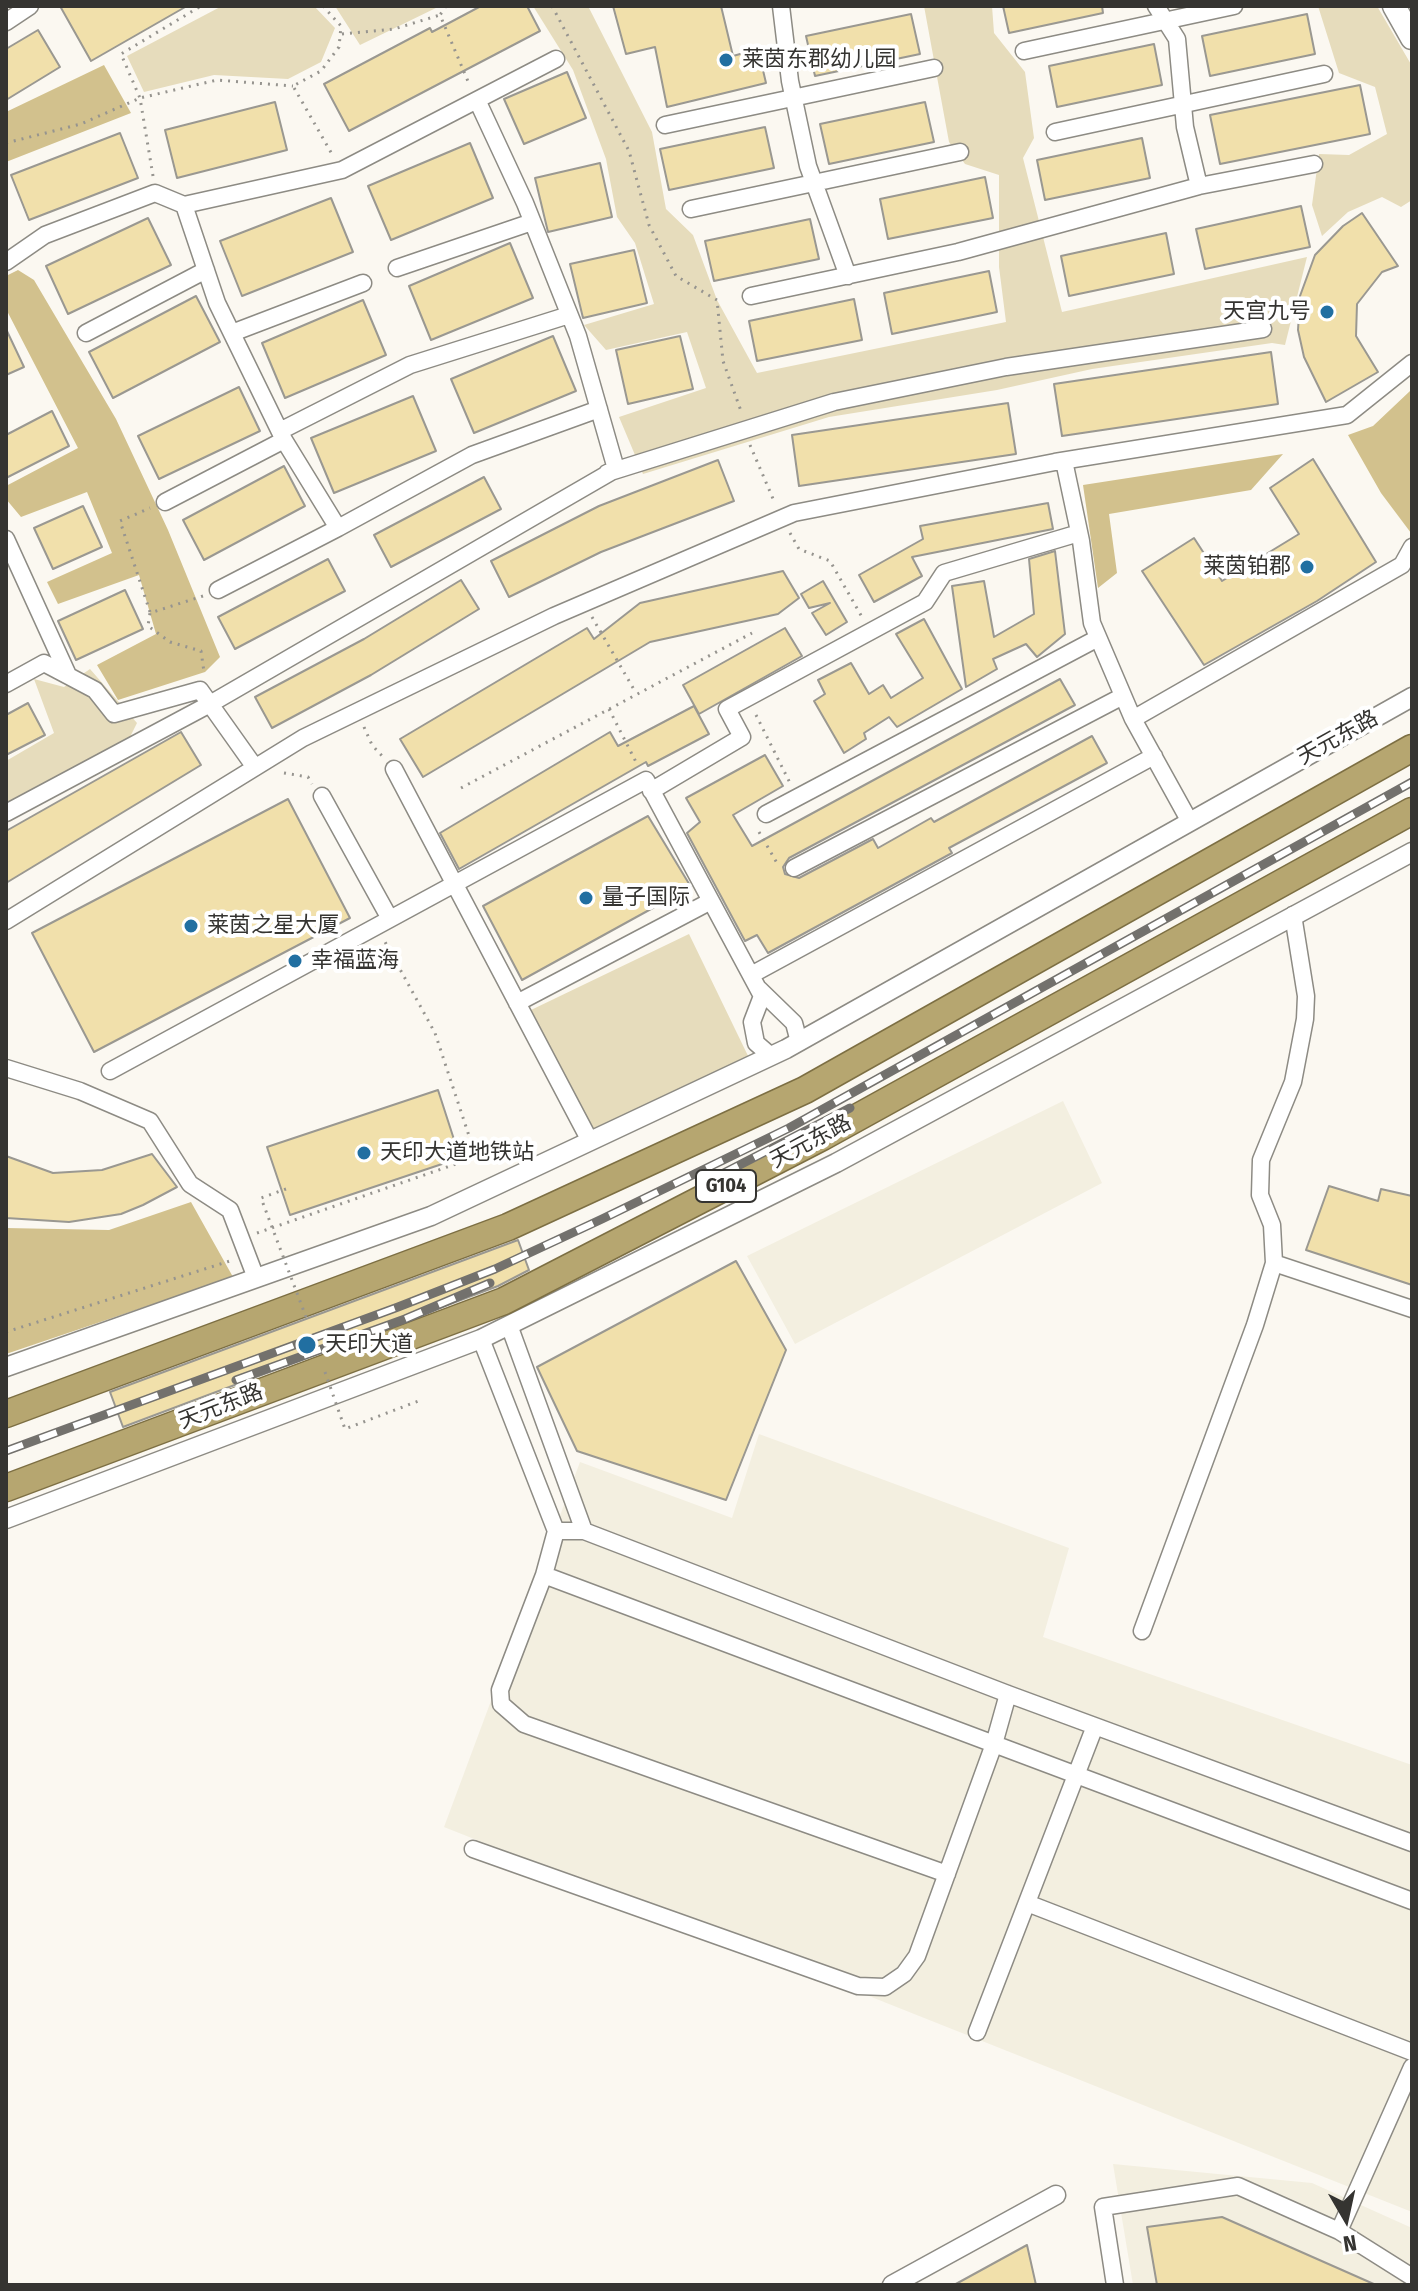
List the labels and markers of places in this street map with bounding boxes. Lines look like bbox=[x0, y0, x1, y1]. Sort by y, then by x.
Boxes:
place label: 莱茵东郡幼儿园 bbox=[742, 47, 896, 73]
marker: 莱茵东郡幼儿园 bbox=[717, 51, 735, 69]
place label: 天宫九号 bbox=[1223, 299, 1311, 325]
marker: 天宫九号 bbox=[1318, 303, 1336, 321]
place label: 莱茵铂郡 bbox=[1203, 554, 1291, 580]
marker: 莱茵铂郡 bbox=[1298, 558, 1316, 576]
place label: 量子国际 bbox=[602, 885, 690, 911]
marker: 量子国际 bbox=[577, 889, 595, 907]
place label: 莱茵之星大厦 bbox=[207, 913, 339, 939]
marker: 莱茵之星大厦 bbox=[182, 917, 200, 935]
place label: 幸福蓝海 bbox=[311, 948, 399, 974]
marker: 幸福蓝海 bbox=[286, 952, 304, 970]
place label: 天印大道地铁站 bbox=[380, 1140, 534, 1166]
marker: 天印大道地铁站 bbox=[355, 1144, 373, 1162]
place label: 天印大道 bbox=[325, 1332, 413, 1358]
marker: 天印大道 bbox=[296, 1334, 318, 1356]

